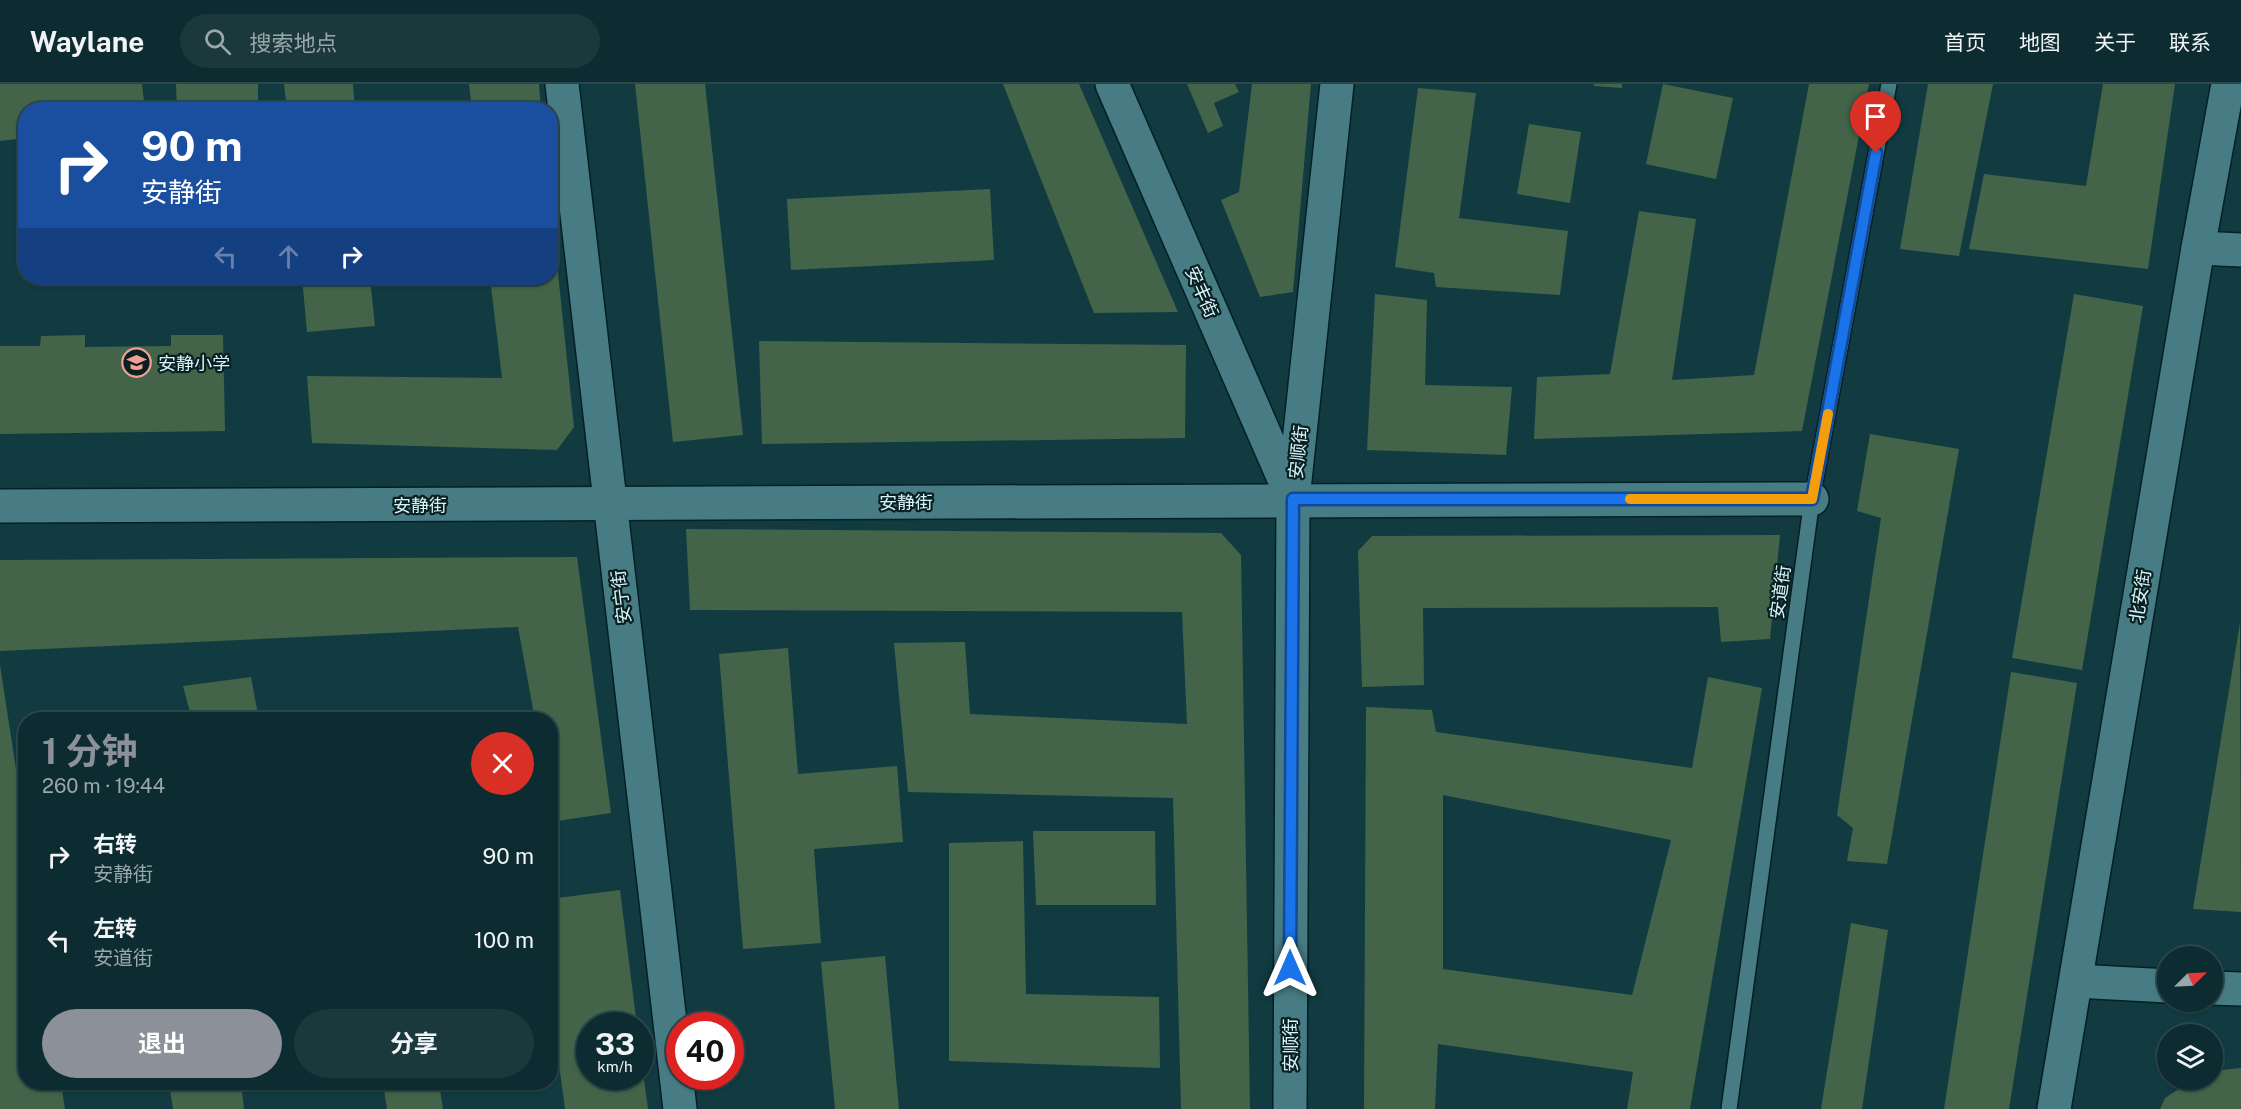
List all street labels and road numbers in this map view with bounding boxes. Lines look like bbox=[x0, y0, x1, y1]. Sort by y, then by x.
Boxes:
street label: 安丰街 bbox=[1181, 263, 1223, 321]
street label: 安顺街 bbox=[1285, 424, 1311, 480]
street label: 安静街 bbox=[879, 492, 933, 513]
street label: 安静街 bbox=[393, 495, 447, 516]
street label: 安道街 bbox=[1766, 564, 1794, 620]
street label: 北安街 bbox=[2125, 568, 2155, 624]
street label: 安宁街 bbox=[607, 569, 635, 625]
street label: 安顺街 bbox=[1280, 1018, 1301, 1072]

